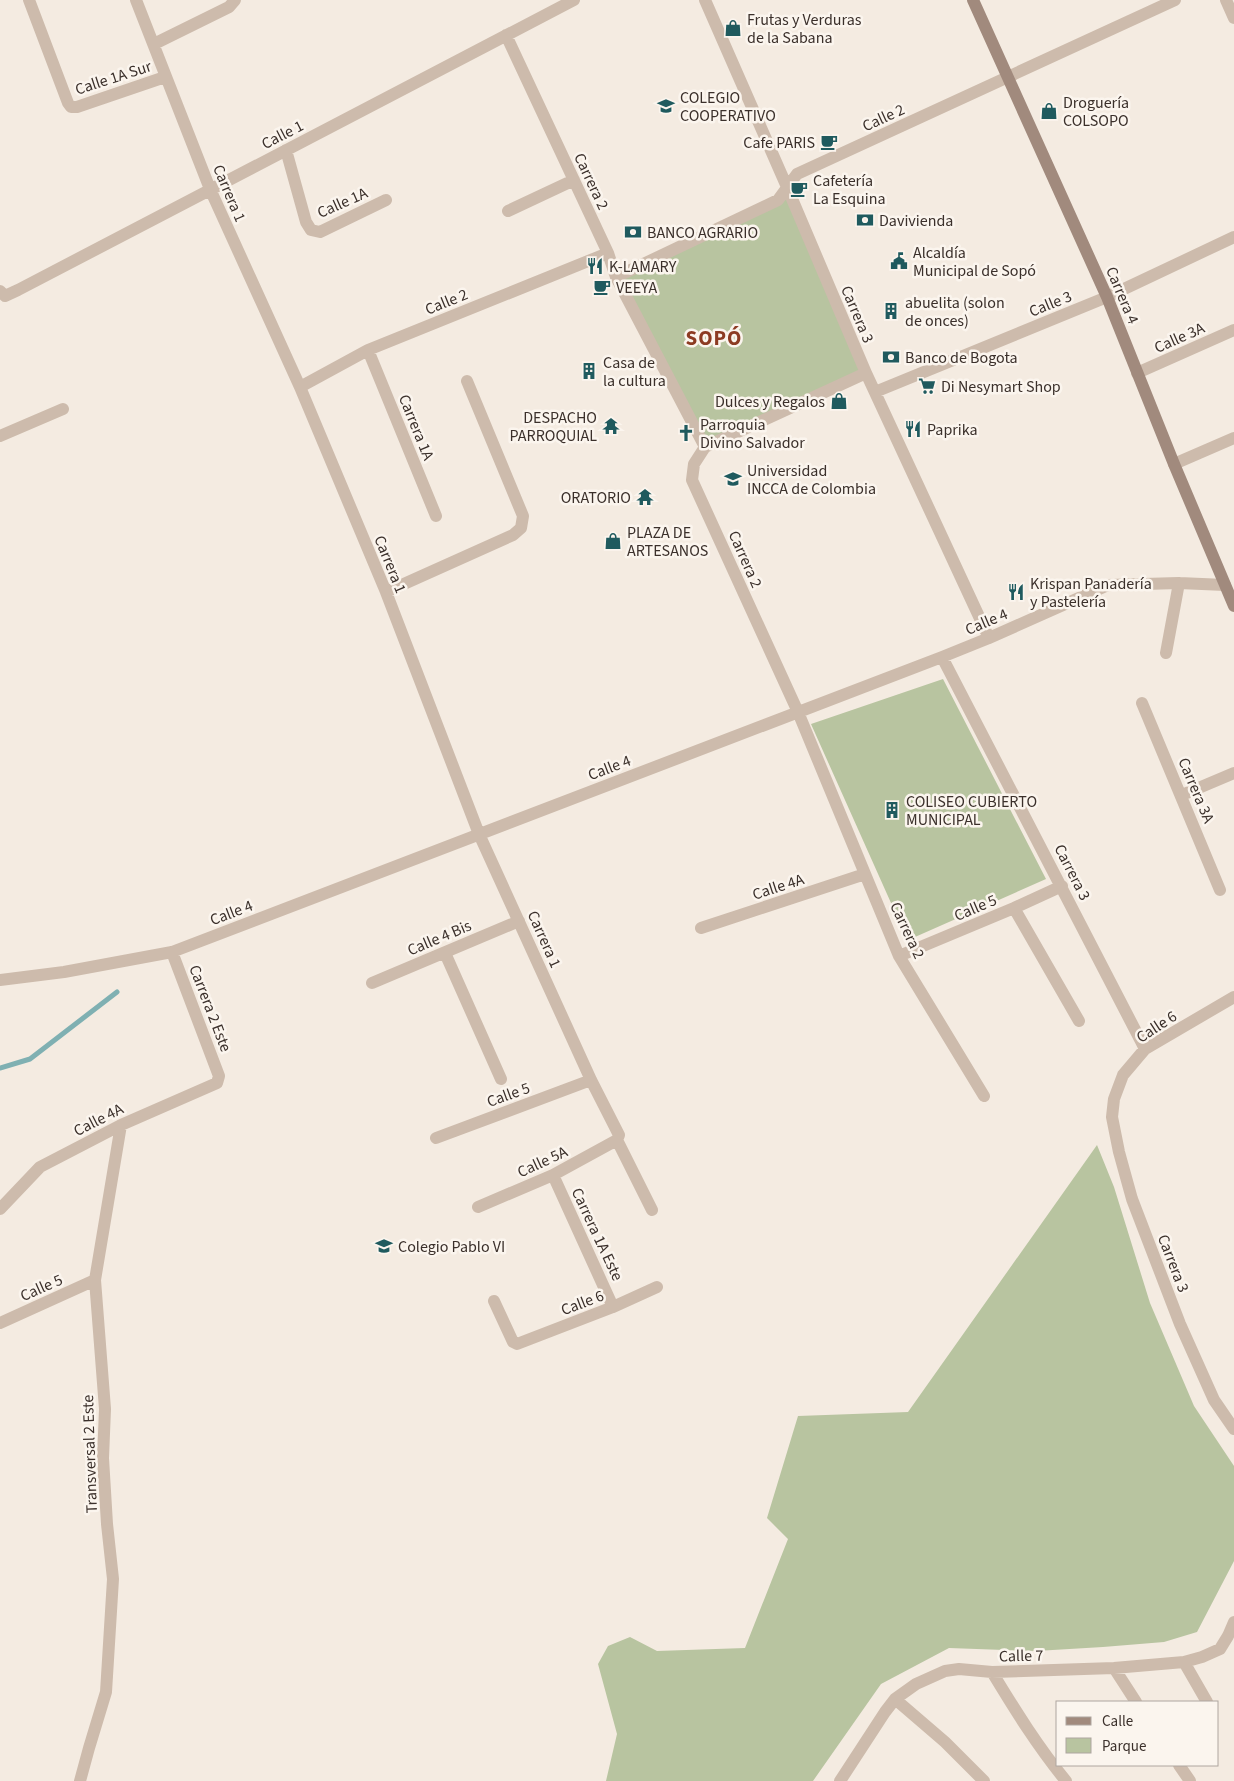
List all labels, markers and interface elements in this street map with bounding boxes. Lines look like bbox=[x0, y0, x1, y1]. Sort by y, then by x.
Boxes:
place label: Frutas y Verduras de la Sabana bbox=[747, 9, 862, 49]
shop icon: Frutas y Verduras de la Sabana bbox=[723, 18, 743, 38]
street label: Calle 1A Sur bbox=[72, 55, 155, 101]
place label: COLEGIO COOPERATIVO bbox=[680, 87, 776, 127]
place label: Droguería COLSOPO bbox=[1063, 92, 1129, 132]
school or university icon: COLEGIO COOPERATIVO bbox=[656, 96, 676, 116]
street label: Calle 2 bbox=[859, 99, 908, 137]
shop icon: Droguería COLSOPO bbox=[1039, 101, 1059, 121]
street label: Calle 1 bbox=[258, 115, 307, 155]
place label: Cafe PARIS bbox=[743, 132, 815, 154]
cafe icon: Cafe PARIS bbox=[819, 132, 839, 152]
street label: Carrera 2 bbox=[568, 149, 614, 214]
street label: Carrera 1 bbox=[207, 161, 251, 226]
place label: Cafetería La Esquina bbox=[813, 170, 886, 210]
cafe icon: Cafetería La Esquina bbox=[789, 179, 809, 199]
street label: Calle 1A bbox=[314, 182, 371, 224]
bank icon: Davivienda bbox=[855, 210, 875, 230]
place label: Davivienda bbox=[879, 210, 953, 232]
bank icon: BANCO AGRARIO bbox=[623, 222, 643, 242]
place label: BANCO AGRARIO bbox=[647, 222, 758, 244]
place label: Alcaldía Municipal de Sopó bbox=[913, 242, 1036, 282]
public building icon: Alcaldía Municipal de Sopó bbox=[889, 251, 909, 271]
restaurant icon: K-LAMARY bbox=[585, 256, 605, 276]
place label: K-LAMARY bbox=[609, 256, 677, 278]
street label: Carrera 4 bbox=[1100, 263, 1144, 328]
cafe icon: VEEYA bbox=[592, 277, 612, 297]
place label: VEEYA bbox=[616, 277, 658, 299]
street label: Carrera 3 bbox=[835, 282, 879, 347]
street label: Calle 2 bbox=[422, 283, 471, 320]
street label: Calle 3 bbox=[1026, 285, 1075, 322]
place label: abuelita (solon de onces) bbox=[905, 292, 1005, 332]
building icon: abuelita (solon de onces) bbox=[881, 301, 901, 321]
street label: Calle 3A bbox=[1151, 317, 1208, 359]
district label: SOPÓ bbox=[686, 323, 742, 353]
bank icon: Banco de Bogota bbox=[881, 347, 901, 367]
place label: Banco de Bogota bbox=[905, 347, 1018, 369]
place label: Casa de la cultura bbox=[603, 352, 666, 392]
building icon: Casa de la cultura bbox=[579, 361, 599, 381]
supermarket icon: Di Nesymart Shop bbox=[917, 376, 937, 396]
place label: Di Nesymart Shop bbox=[941, 376, 1061, 398]
street label: Carrera 1A bbox=[393, 391, 439, 464]
place label: Dulces y Regalos bbox=[715, 391, 825, 413]
shop icon: Dulces y Regalos bbox=[829, 391, 849, 411]
place label: DESPACHO PARROQUIAL bbox=[510, 407, 597, 447]
place label: Parroquia Divino Salvador bbox=[700, 414, 805, 454]
temple icon: DESPACHO PARROQUIAL bbox=[601, 416, 621, 436]
restaurant icon: Paprika bbox=[903, 419, 923, 439]
place label: Paprika bbox=[927, 419, 978, 441]
church icon: Parroquia Divino Salvador bbox=[676, 423, 696, 443]
place label: Universidad INCCA de Colombia bbox=[747, 460, 876, 500]
school or university icon: Universidad INCCA de Colombia bbox=[723, 469, 743, 489]
place label: ORATORIO bbox=[561, 487, 631, 509]
temple icon: ORATORIO bbox=[635, 487, 655, 507]
place label: PLAZA DE ARTESANOS bbox=[627, 522, 708, 562]
street label: Carrera 2 bbox=[723, 527, 767, 592]
shop icon: PLAZA DE ARTESANOS bbox=[603, 531, 623, 551]
street label: Carrera 1 bbox=[369, 532, 412, 597]
place label: Krispan Panadería y Pastelería bbox=[1030, 573, 1152, 613]
restaurant icon: Krispan Panadería y Pastelería bbox=[1006, 582, 1026, 602]
street label: Calle 4 bbox=[962, 603, 1011, 641]
street label: Calle 4 bbox=[585, 750, 634, 786]
street label: Carrera 3A bbox=[1172, 754, 1220, 827]
place label: COLISEO CUBIERTO MUNICIPAL bbox=[906, 791, 1037, 831]
building icon: COLISEO CUBIERTO MUNICIPAL bbox=[882, 800, 902, 820]
street label: Carrera 3 bbox=[1049, 841, 1096, 904]
street label: Calle 4A bbox=[750, 868, 807, 906]
street label: Calle 5 bbox=[951, 889, 1000, 927]
street label: Calle 4 bbox=[207, 895, 256, 931]
street label: Carrera 2 bbox=[884, 898, 930, 963]
street label: Carrera 1 bbox=[522, 907, 566, 972]
street label: Calle 4 Bis bbox=[404, 914, 475, 961]
street label: Carrera 2 Este bbox=[183, 962, 237, 1055]
street label: Calle 6 bbox=[1132, 1005, 1181, 1048]
street label: Calle 5 bbox=[484, 1077, 533, 1113]
street label: Calle 4A bbox=[70, 1098, 127, 1142]
street label: Calle 5A bbox=[514, 1141, 571, 1183]
street label: Carrera 1A Este bbox=[566, 1184, 628, 1285]
street label: Carrera 3 bbox=[1152, 1231, 1194, 1296]
school or university icon: Colegio Pablo VI bbox=[374, 1236, 394, 1256]
place label: Colegio Pablo VI bbox=[398, 1236, 505, 1258]
street label: Calle 5 bbox=[17, 1269, 66, 1307]
street label: Calle 6 bbox=[558, 1285, 607, 1321]
street label: Transversal 2 Este bbox=[77, 1394, 103, 1514]
street label: Calle 7 bbox=[999, 1645, 1043, 1667]
legend bbox=[1056, 1701, 1219, 1766]
text: Calle bbox=[1102, 1711, 1133, 1732]
text: Parque bbox=[1102, 1736, 1146, 1757]

